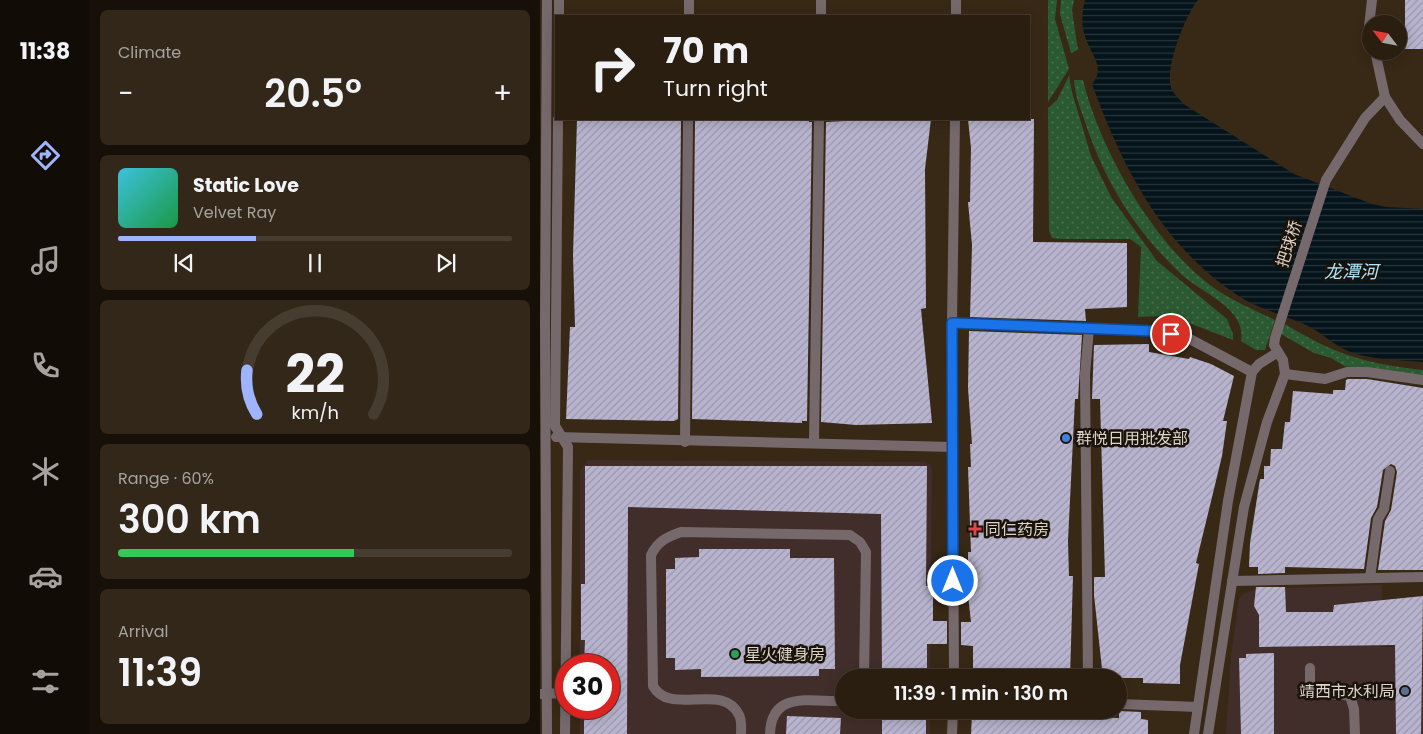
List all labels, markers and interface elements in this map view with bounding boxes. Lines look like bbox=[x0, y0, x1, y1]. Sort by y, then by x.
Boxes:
north arrow bbox=[1362, 15, 1408, 60]
map controls bbox=[1362, 15, 1407, 60]
text: 70 m bbox=[663, 26, 749, 75]
icon: right bbox=[580, 35, 645, 100]
text: 11:38 bbox=[20, 36, 70, 67]
text: Climate bbox=[118, 41, 181, 64]
text: 20.5° bbox=[264, 67, 362, 120]
text: Turn right bbox=[663, 73, 768, 104]
text: − bbox=[118, 74, 133, 113]
text: + bbox=[493, 74, 512, 113]
icon: directions bbox=[28, 138, 63, 173]
text: Static Love bbox=[193, 172, 299, 199]
text: Velvet Ray bbox=[193, 201, 276, 224]
street label: 把球桥 bbox=[1271, 218, 1307, 270]
icon: music bbox=[28, 243, 63, 278]
icon: previous bbox=[170, 249, 198, 277]
icon: pause bbox=[301, 249, 329, 277]
icon: next bbox=[432, 249, 460, 277]
water label: 龙潭河 bbox=[1324, 259, 1381, 284]
pin bbox=[1150, 313, 1192, 355]
icon: arrive bbox=[1157, 320, 1185, 348]
text: 22 bbox=[285, 338, 345, 411]
icon: phone bbox=[28, 348, 63, 383]
text: km/h bbox=[291, 400, 339, 425]
place label: 群悦日用批发部 bbox=[1076, 427, 1188, 450]
marker: 群悦日用批发部 bbox=[1060, 432, 1072, 444]
icon: climate bbox=[28, 454, 63, 489]
text: Range · 60% bbox=[118, 467, 214, 490]
text: 300 km bbox=[118, 493, 261, 546]
place label: 同仁药房 bbox=[985, 518, 1049, 541]
marker: 同仁药房 bbox=[969, 523, 981, 535]
position arrow bbox=[926, 554, 978, 606]
icon: car bbox=[28, 559, 63, 594]
text: Arrival bbox=[118, 620, 168, 643]
place label: 星火健身房 bbox=[745, 643, 825, 666]
text: 11:39 bbox=[118, 646, 202, 699]
marker: 星火健身房 bbox=[729, 648, 741, 660]
speed limit sign: 30 bbox=[555, 654, 620, 719]
icon: filters bbox=[28, 664, 63, 699]
text: 11:39 · 1 min · 130 m bbox=[894, 680, 1068, 707]
place label: 靖西市水利局 bbox=[1299, 680, 1395, 703]
marker: 靖西市水利局 bbox=[1399, 685, 1411, 697]

